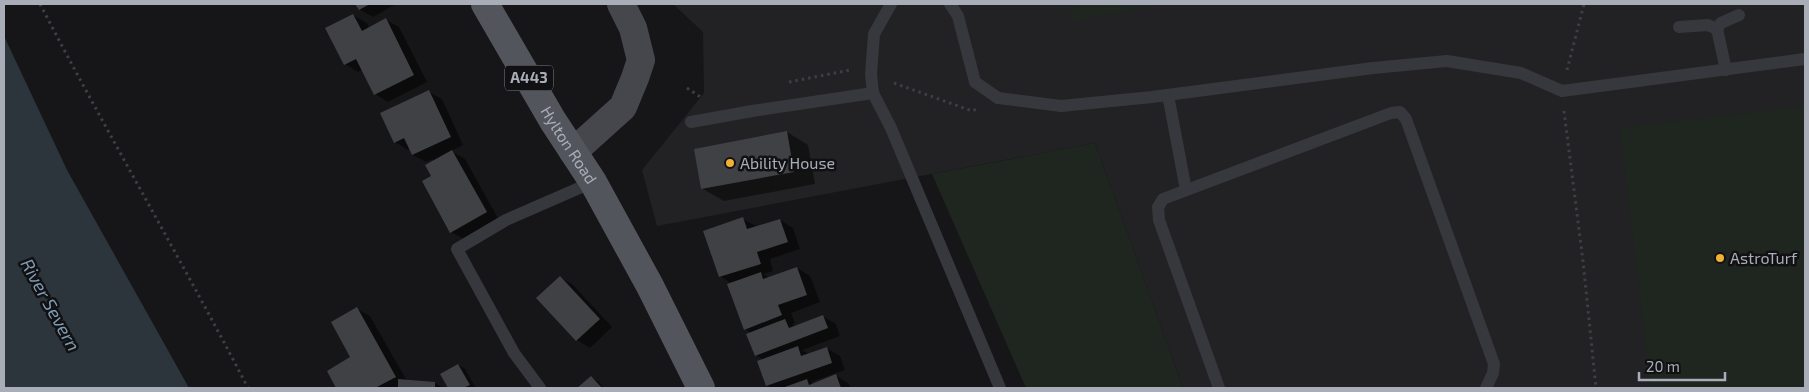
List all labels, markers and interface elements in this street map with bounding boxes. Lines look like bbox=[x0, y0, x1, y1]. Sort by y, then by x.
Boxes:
road number: A443 bbox=[505, 66, 553, 90]
street label: Hylton Road bbox=[537, 102, 601, 187]
place label: Ability House bbox=[740, 153, 835, 172]
marker: Ability House bbox=[724, 157, 736, 169]
place label: AstroTurf bbox=[1730, 248, 1798, 267]
marker: AstroTurf bbox=[1714, 252, 1726, 264]
water label: River Severn bbox=[16, 255, 85, 355]
scale bar bbox=[1639, 350, 1725, 382]
text: 20 m bbox=[1646, 357, 1680, 375]

